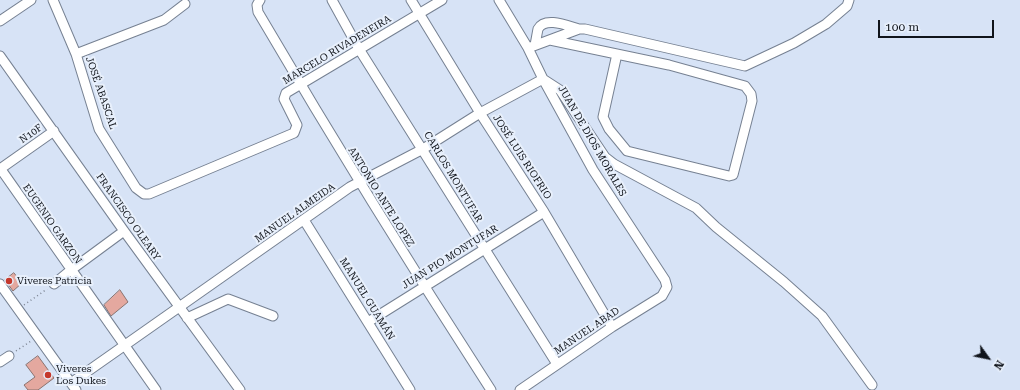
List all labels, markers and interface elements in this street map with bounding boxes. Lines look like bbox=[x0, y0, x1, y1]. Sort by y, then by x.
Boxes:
scale bar bbox=[880, 12, 996, 38]
street label: MARCELO RIVADENEIRA bbox=[281, 13, 393, 87]
text: 100 m bbox=[885, 20, 919, 34]
street label: JOSÉ ABASCAL bbox=[83, 55, 119, 131]
street label: JUAN DE DIOS MORALES bbox=[555, 83, 629, 199]
street label: JOSÉ LUIS RIOFRIO bbox=[490, 112, 554, 202]
street label: N10F bbox=[17, 122, 45, 146]
street label: CARLOS MONTUFAR bbox=[421, 129, 485, 225]
street label: ANTONIO ANTE LOPEZ bbox=[345, 145, 417, 249]
street label: FRANCISCO OLEARY bbox=[93, 171, 163, 263]
street label: MANUEL ALMEIDA bbox=[253, 181, 337, 245]
street label: EUGENIO GARZON bbox=[20, 182, 84, 266]
street label: JUAN PIO MONTUFAR bbox=[400, 222, 500, 292]
street label: MANUEL GUAMÁN bbox=[337, 256, 397, 342]
place label: Viveres Patricia bbox=[17, 275, 92, 287]
marker: Viveres Patricia bbox=[4, 276, 14, 286]
street label: MANUEL ABAD bbox=[552, 305, 622, 357]
north arrow bbox=[968, 338, 1008, 378]
text: N bbox=[991, 358, 1006, 372]
place label: Viveres Los Dukes bbox=[56, 363, 106, 386]
marker: Viveres Los Dukes bbox=[43, 370, 53, 380]

